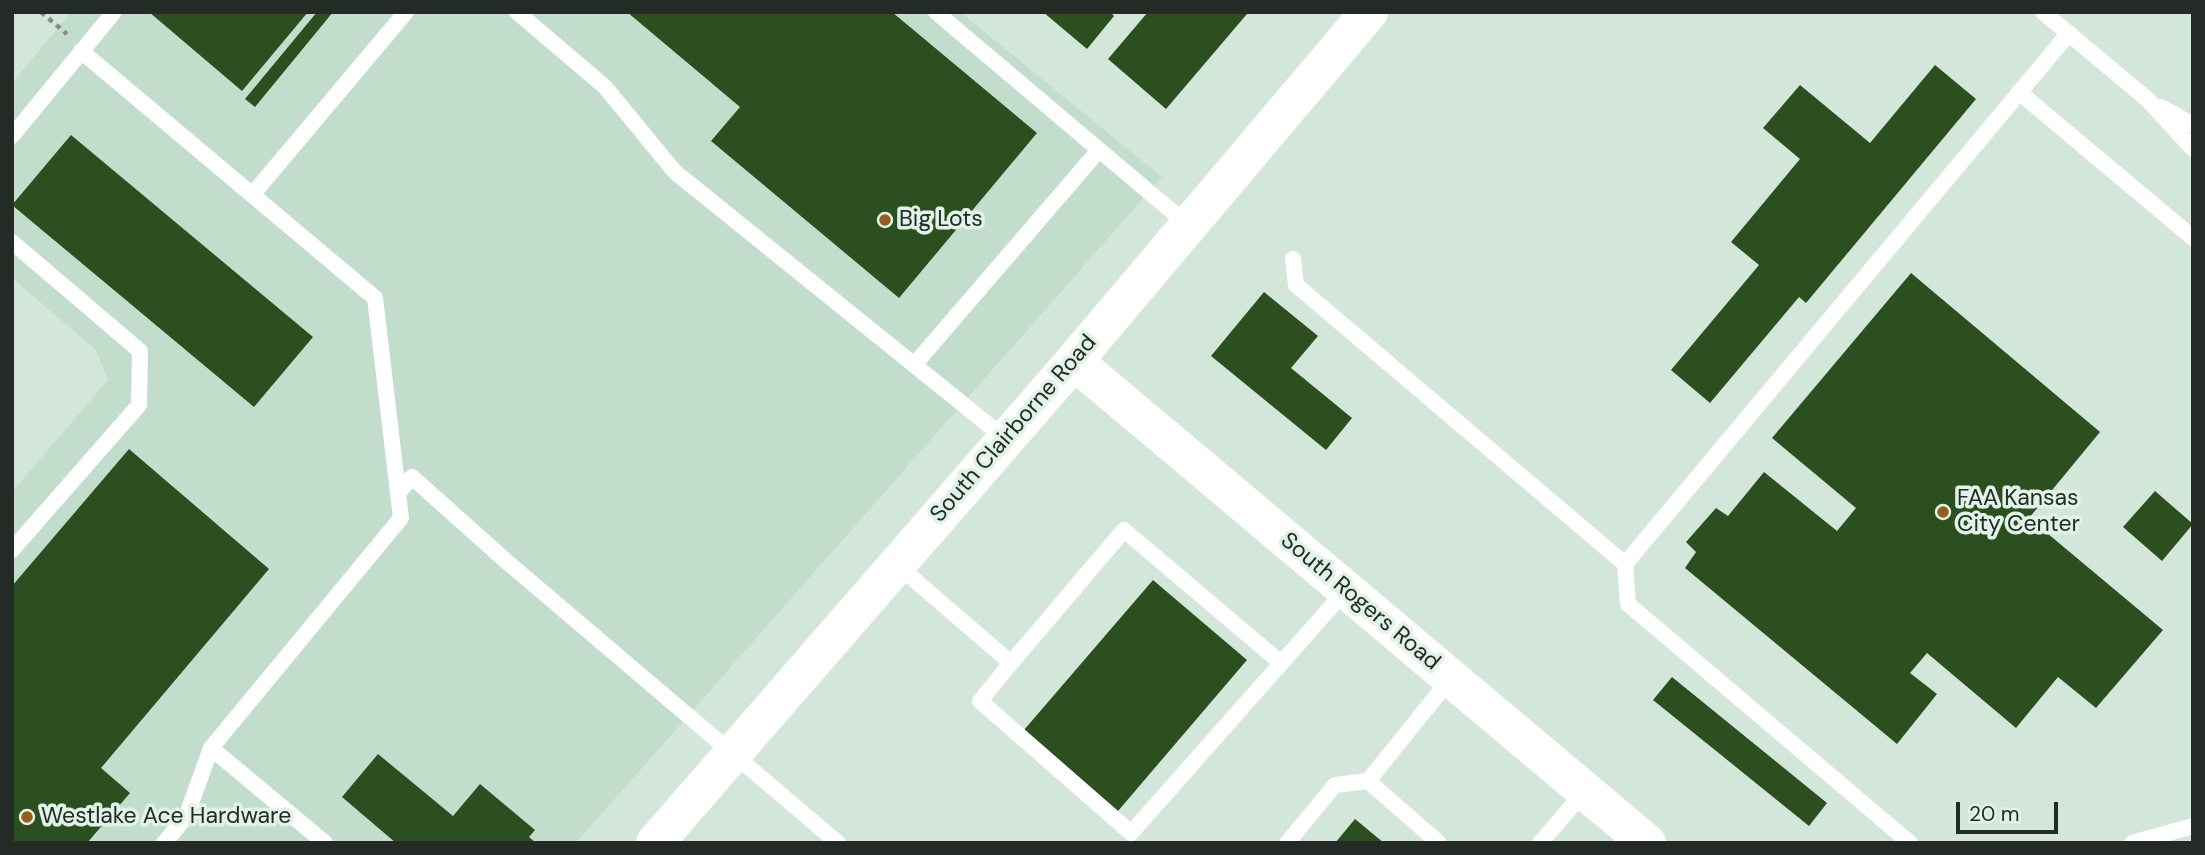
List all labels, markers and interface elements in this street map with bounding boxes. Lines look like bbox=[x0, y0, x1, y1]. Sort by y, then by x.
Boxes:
place label: Big Lots bbox=[899, 206, 983, 234]
marker: Big Lots bbox=[877, 212, 893, 228]
street label: South Clairborne Road bbox=[925, 330, 1103, 528]
place label: FAA Kansas City Center bbox=[1957, 485, 2080, 539]
marker: FAA Kansas City Center bbox=[1935, 504, 1951, 520]
street label: South Rogers Road bbox=[1275, 527, 1445, 677]
scale bar bbox=[1960, 788, 2062, 832]
text: 20 m bbox=[1969, 800, 2020, 828]
place label: Westlake Ace Hardware bbox=[41, 803, 291, 831]
marker: Westlake Ace Hardware bbox=[19, 809, 35, 825]

